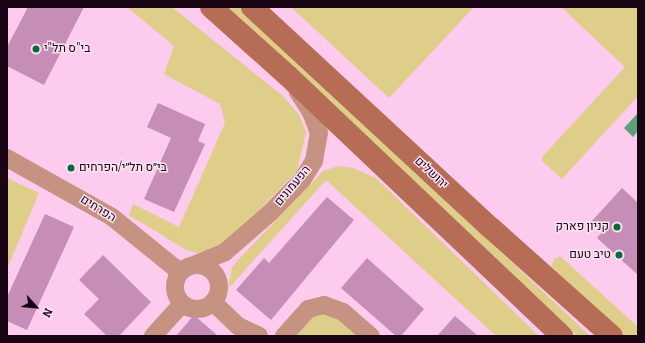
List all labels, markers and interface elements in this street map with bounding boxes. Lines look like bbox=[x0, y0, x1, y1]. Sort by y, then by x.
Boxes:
place label: בי"ס תל"י bbox=[44, 42, 90, 56]
marker: בי"ס תל"י bbox=[31, 44, 41, 54]
street label: ירושלים bbox=[411, 154, 451, 192]
place label: בי״ס תל״י/הפרחים bbox=[79, 161, 167, 175]
marker: בי״ס תל״י/הפרחים bbox=[66, 163, 76, 173]
street label: הפעמונים bbox=[272, 163, 314, 209]
street label: הפרחים bbox=[78, 193, 118, 225]
place label: קניון פארק bbox=[556, 220, 609, 234]
marker: קניון פארק bbox=[612, 222, 622, 232]
place label: טיב טעם bbox=[569, 248, 611, 262]
marker: טיב טעם bbox=[614, 250, 624, 260]
north arrow bbox=[16, 287, 56, 327]
text: N bbox=[39, 306, 55, 319]

